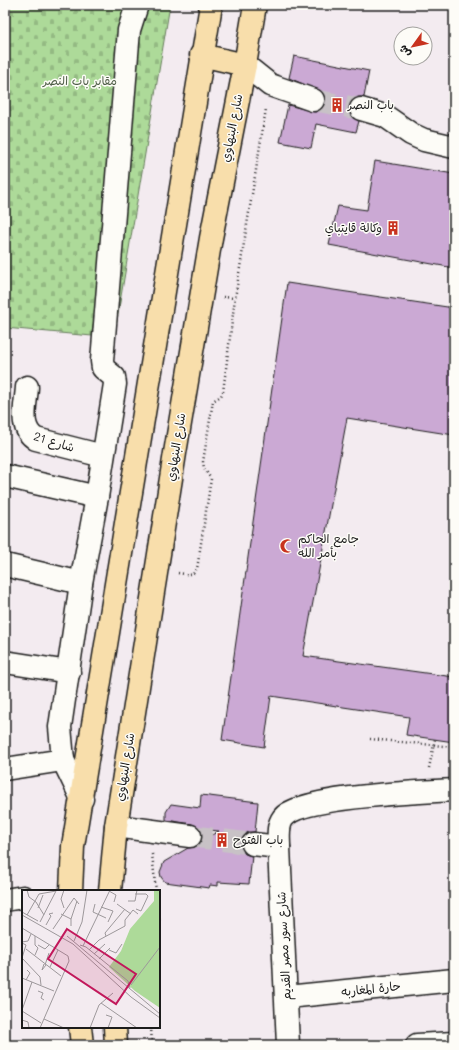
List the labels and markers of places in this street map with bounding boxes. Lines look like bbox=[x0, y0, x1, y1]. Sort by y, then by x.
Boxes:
place label: باب النصر bbox=[347, 96, 394, 113]
building icon: باب النصر bbox=[329, 97, 345, 113]
place label: وكالة قايتباي bbox=[325, 219, 382, 237]
building icon: وكالة قايتباي bbox=[385, 220, 401, 236]
place label: جامع الحاكم بأمر الله bbox=[298, 530, 359, 561]
mosque icon: جامع الحاكم بأمر الله bbox=[279, 538, 295, 554]
place label: باب الفتوح bbox=[233, 831, 283, 849]
building icon: باب الفتوح bbox=[214, 832, 230, 848]

